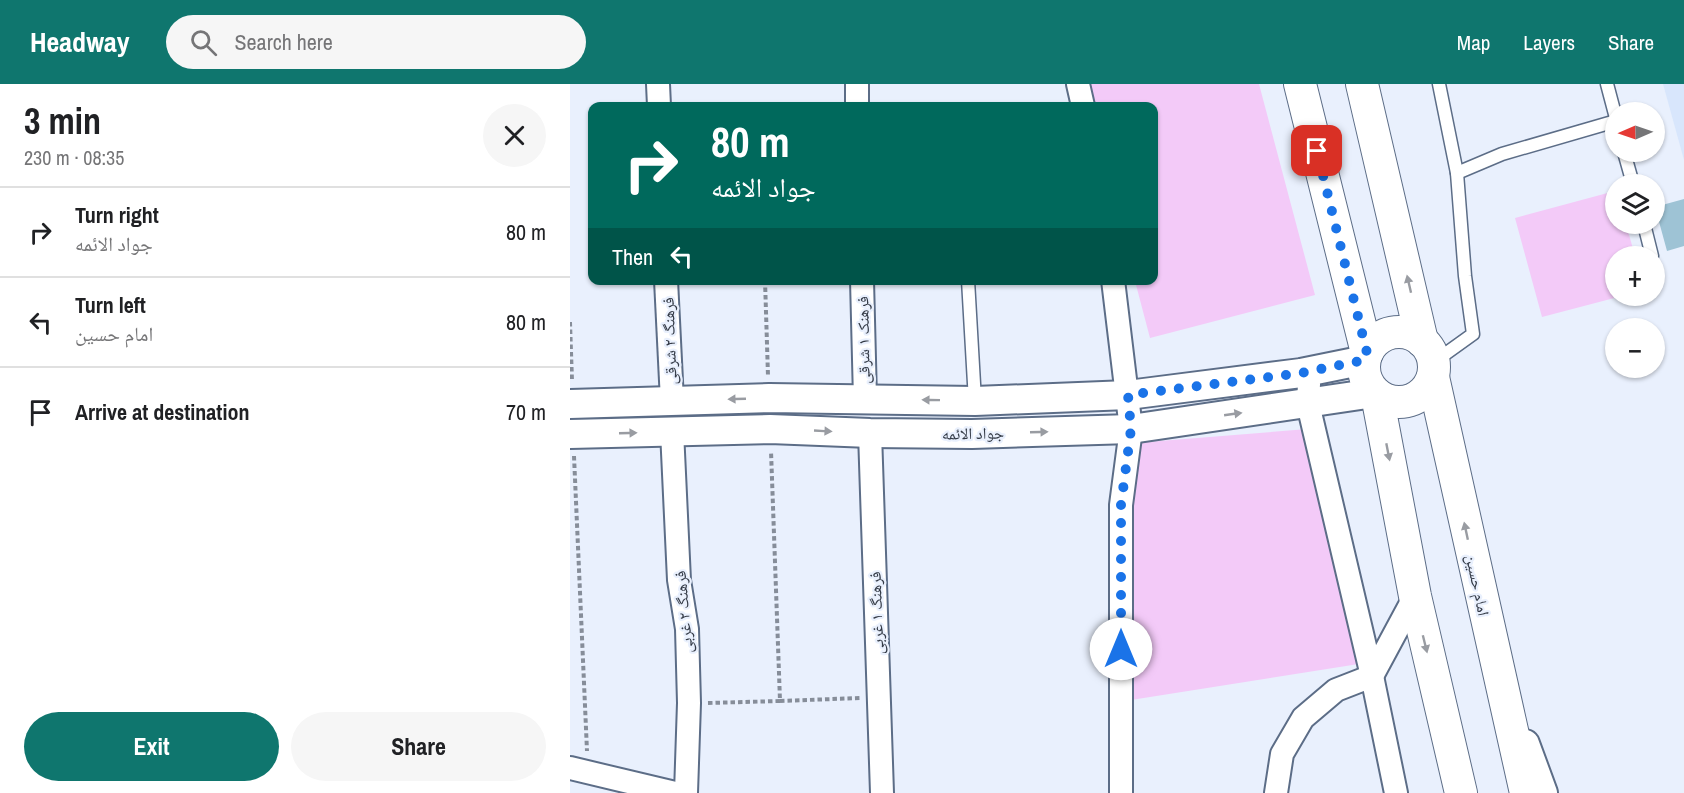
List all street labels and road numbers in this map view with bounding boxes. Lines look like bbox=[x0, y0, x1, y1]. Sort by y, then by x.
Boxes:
street label: فرهنک ۱ شرقی bbox=[851, 296, 875, 384]
street label: فرهنگ ۲ شرقی bbox=[656, 297, 682, 385]
street label: جواد الائمه bbox=[942, 421, 1004, 445]
street label: امام حسین bbox=[1461, 552, 1495, 618]
street label: فرهنگ ۲ غربی bbox=[668, 570, 698, 654]
street label: فرهنگ ۱ غربی bbox=[864, 571, 888, 655]

